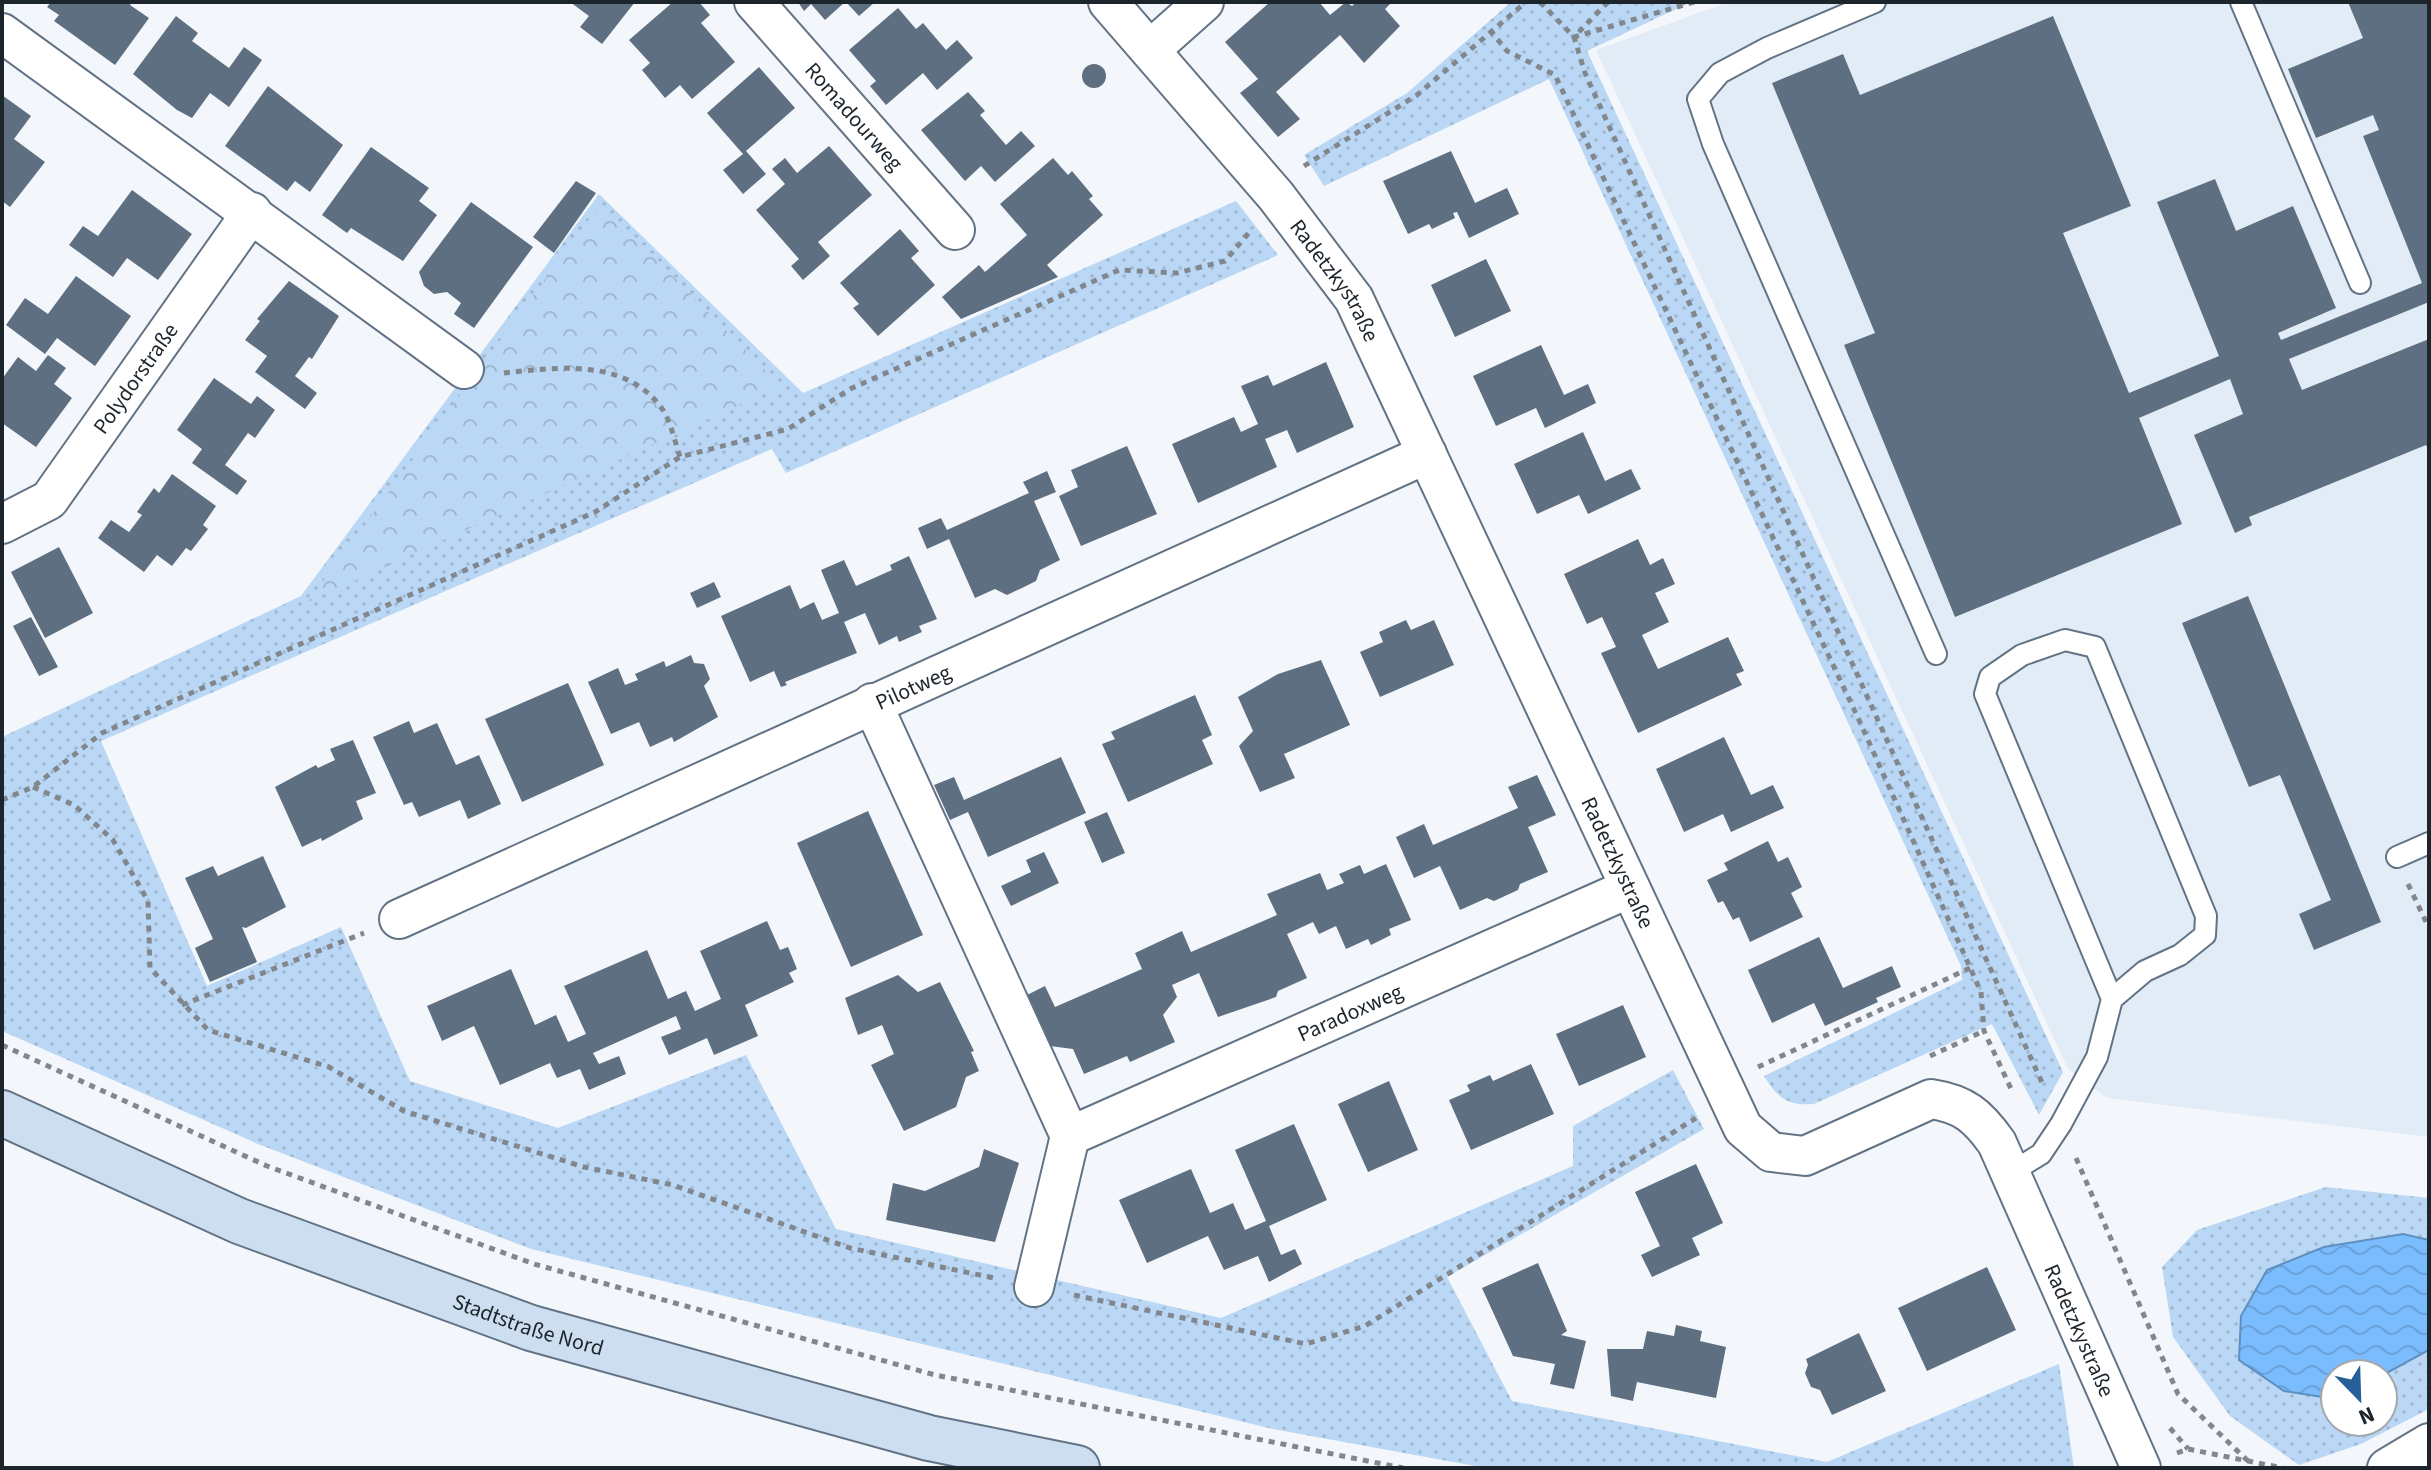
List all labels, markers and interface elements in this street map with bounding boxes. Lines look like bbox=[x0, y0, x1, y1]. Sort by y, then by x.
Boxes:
street label: Romadourweg bbox=[797, 55, 911, 178]
street label: Radetzkystraße bbox=[1282, 213, 1387, 347]
street label: Polydorstraße bbox=[85, 316, 186, 441]
street label: Pilotweg bbox=[870, 656, 956, 719]
street label: Radetzkystraße bbox=[1573, 791, 1662, 934]
street label: Paradoxweg bbox=[1292, 976, 1408, 1050]
street label: Radetzkystraße bbox=[2036, 1259, 2123, 1402]
street label: Stadtstraße Nord bbox=[448, 1286, 607, 1364]
north arrow bbox=[2319, 1358, 2399, 1438]
text: N bbox=[2353, 1398, 2379, 1433]

